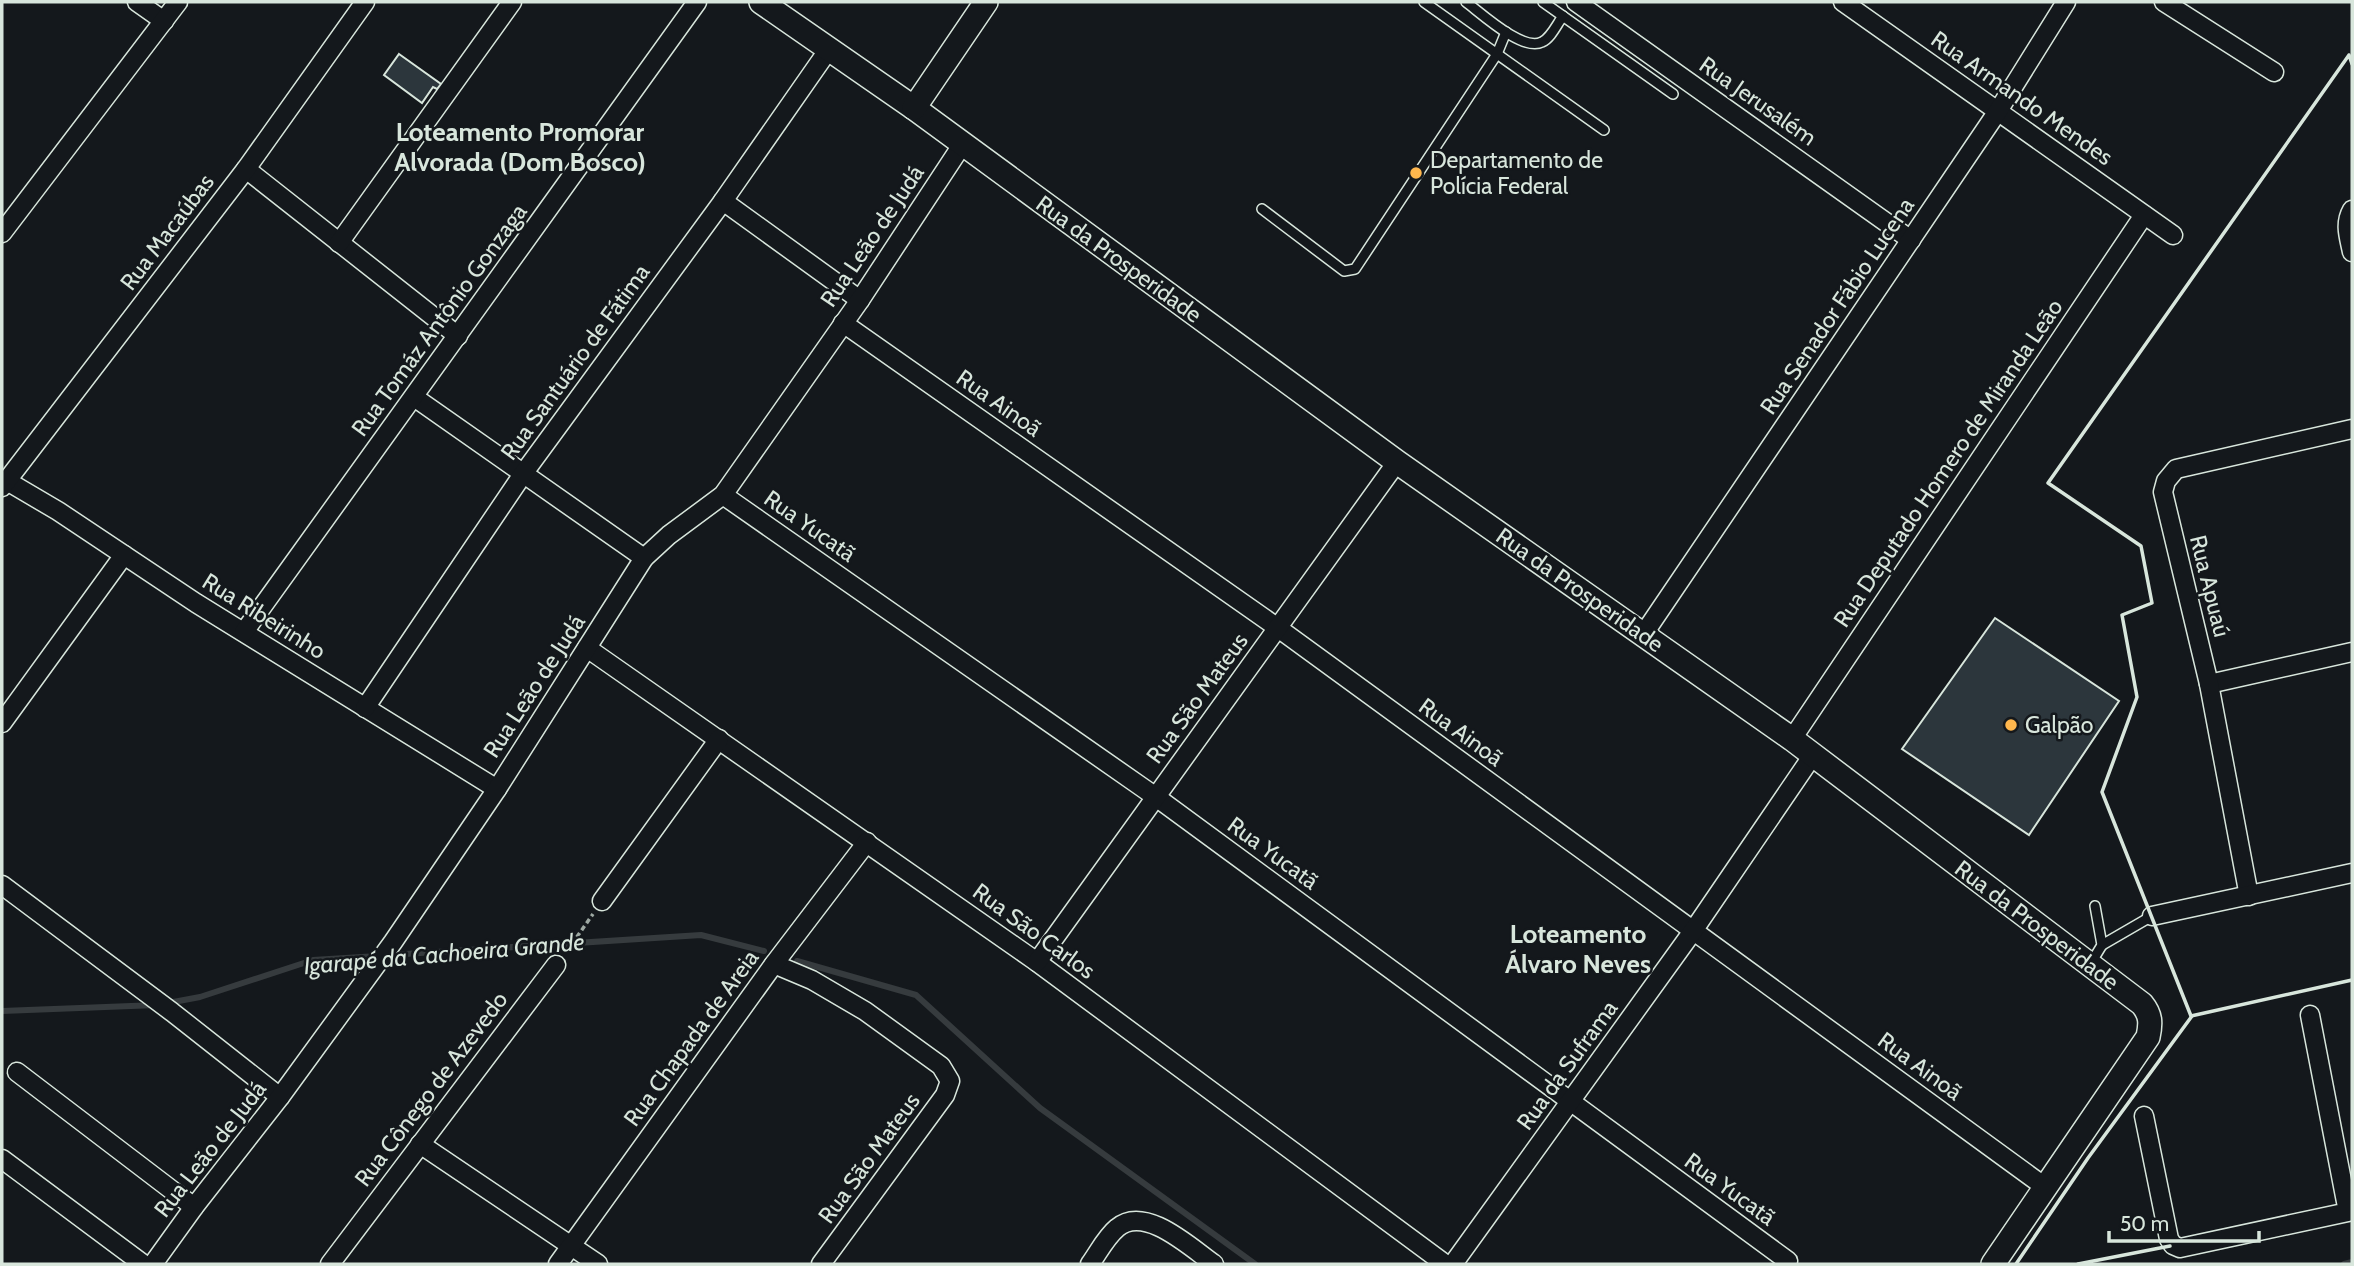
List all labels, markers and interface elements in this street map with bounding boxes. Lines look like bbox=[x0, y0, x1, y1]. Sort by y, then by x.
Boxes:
street label: Rua Armando Mendes bbox=[1926, 25, 2118, 171]
street label: Rua Jerusalém bbox=[1694, 50, 1822, 152]
district label: Loteamento Promorar Alvorada (Dom Bosco) bbox=[394, 116, 646, 178]
place label: Departamento de Polícia Federal bbox=[1430, 146, 1603, 200]
street label: Rua Leão de Judá bbox=[814, 160, 930, 312]
marker: Departamento de Polícia Federal bbox=[1408, 165, 1424, 181]
street label: Rua Macaúbas bbox=[114, 168, 220, 296]
street label: Rua da Prosperidade bbox=[1031, 189, 1208, 329]
street label: Rua Senador Fábio Lucena bbox=[1754, 192, 1920, 420]
street label: Rua Tomáz Antônio Gonzaga bbox=[345, 198, 533, 442]
street label: Rua Santuário de Fátima bbox=[495, 259, 655, 465]
street label: Rua Deputado Homero de Miranda Leão bbox=[1827, 294, 2069, 632]
street label: Rua Ainoã bbox=[951, 364, 1047, 442]
street label: Rua Yucatã bbox=[759, 484, 861, 568]
street label: Rua da Prosperidade bbox=[1491, 522, 1669, 658]
street label: Rua Apuaú bbox=[2184, 532, 2236, 640]
street label: Rua Ribeirinho bbox=[197, 567, 331, 665]
street label: Rua Leão de Judá bbox=[477, 609, 591, 763]
street label: Rua São Mateus bbox=[1140, 627, 1254, 769]
street label: Rua Ainoã bbox=[1413, 692, 1509, 772]
place label: Galpão bbox=[2025, 711, 2093, 739]
marker: Galpão bbox=[2003, 717, 2019, 733]
street label: Rua Yucatã bbox=[1222, 811, 1324, 895]
street label: Rua da Prosperidade bbox=[1949, 854, 2125, 996]
street label: Rua São Carlos bbox=[967, 877, 1101, 985]
district label: Loteamento Álvaro Neves bbox=[1505, 918, 1651, 980]
water label: Igarapé da Cachoeira Grande bbox=[302, 927, 585, 980]
street label: Rua Chapada de Areia bbox=[618, 944, 764, 1132]
street label: Rua Cônego de Azevedo bbox=[349, 986, 513, 1192]
street label: Rua da Suframa bbox=[1511, 995, 1623, 1135]
street label: Rua Ainoã bbox=[1872, 1026, 1968, 1106]
street label: Rua Leão de Judá bbox=[148, 1075, 272, 1223]
street label: Rua São Mateus bbox=[812, 1087, 926, 1229]
street label: Rua Yucatã bbox=[1679, 1147, 1781, 1231]
scale bar bbox=[2109, 1200, 2260, 1244]
text: 50 m bbox=[2120, 1211, 2169, 1236]

